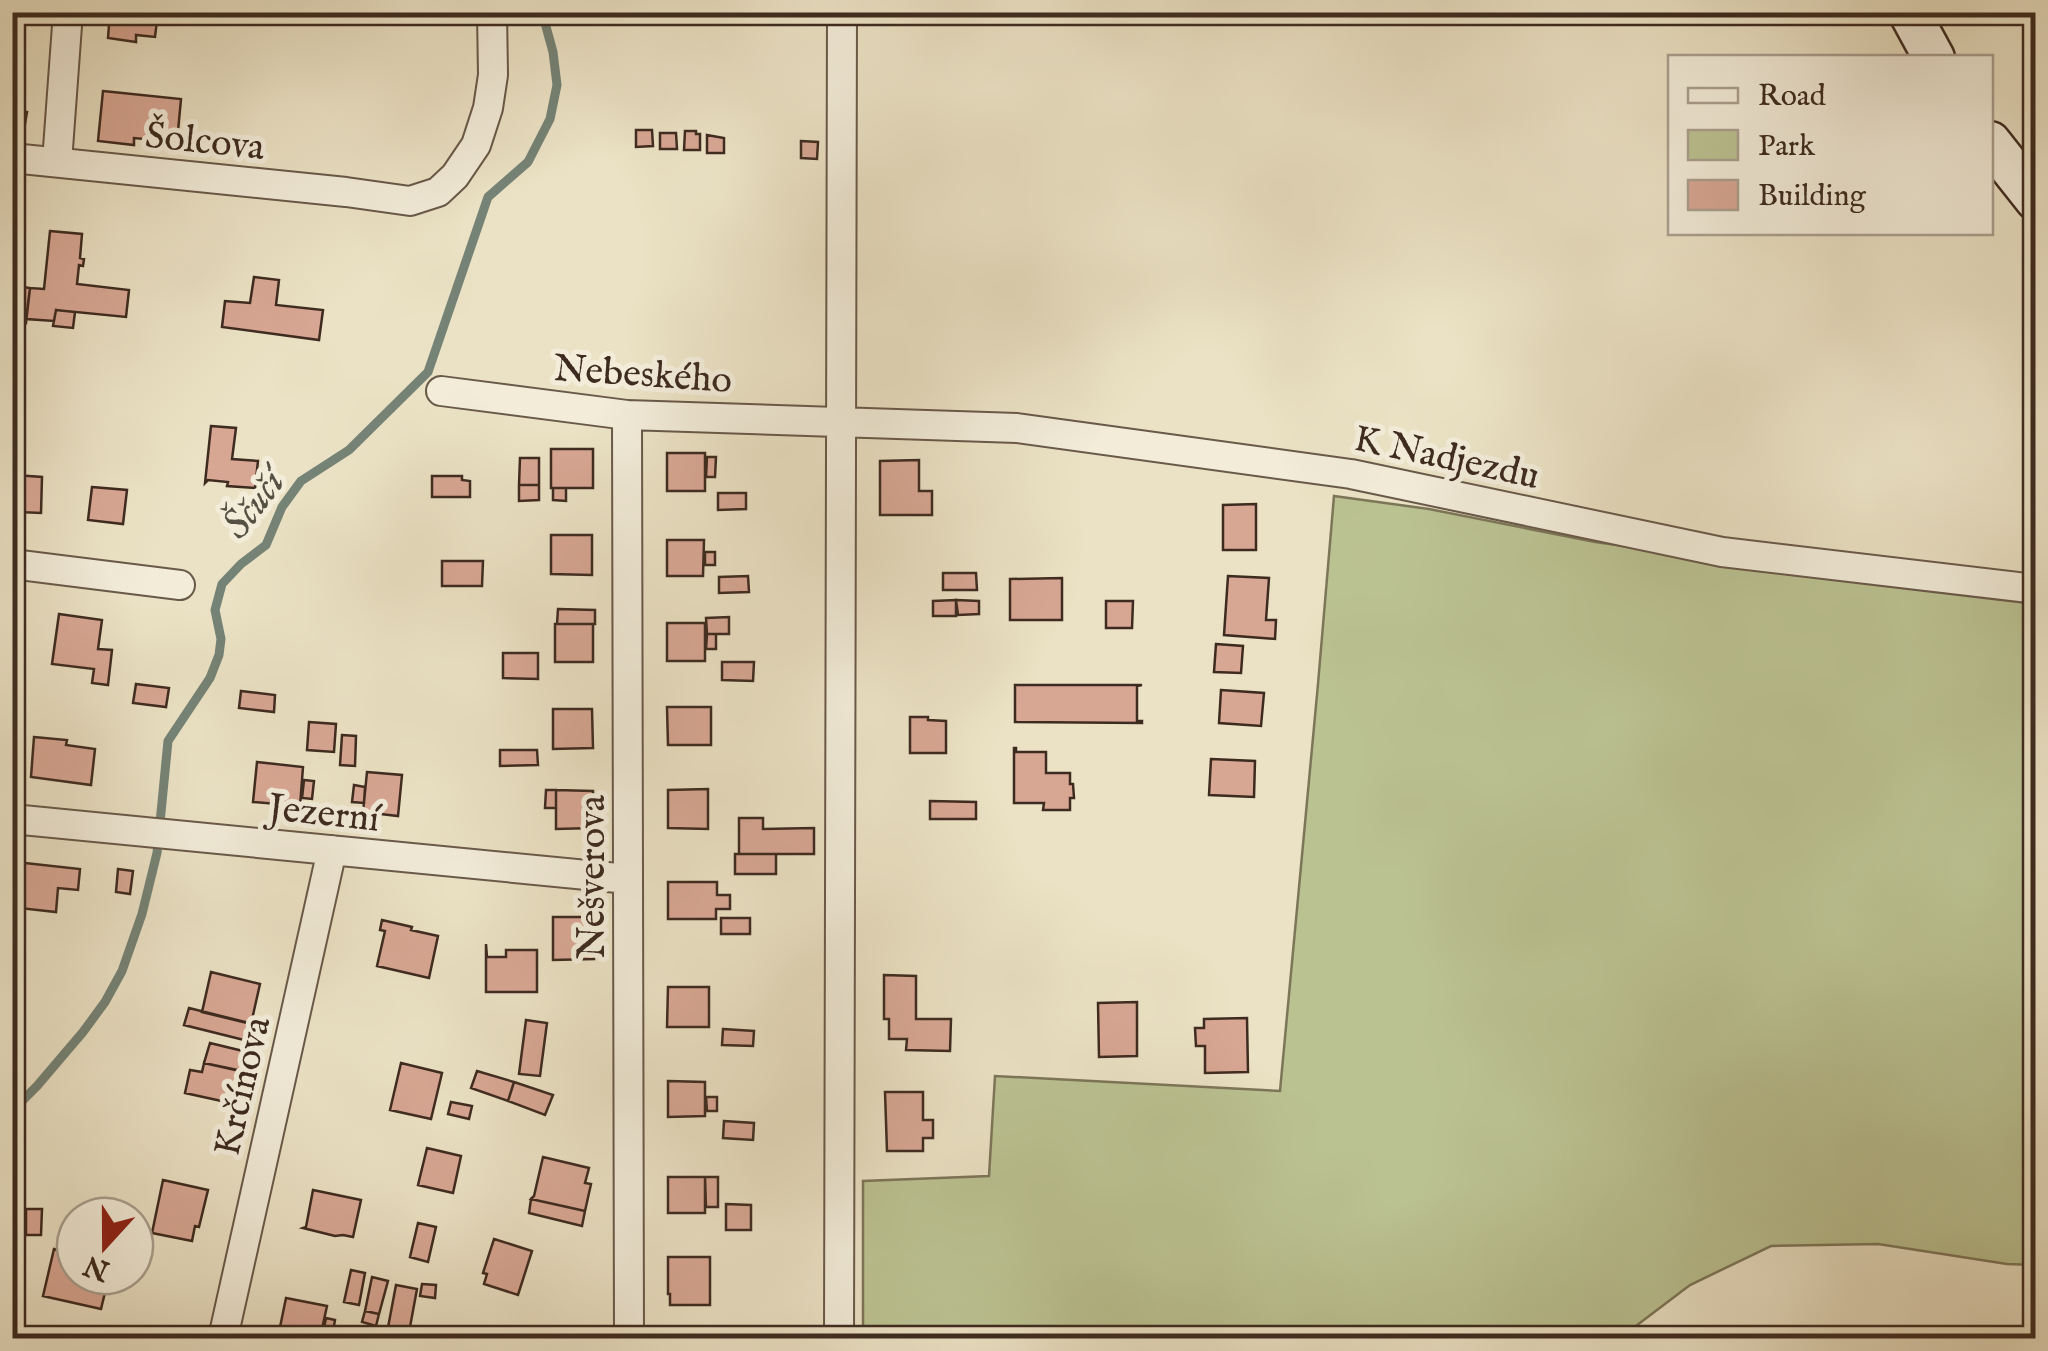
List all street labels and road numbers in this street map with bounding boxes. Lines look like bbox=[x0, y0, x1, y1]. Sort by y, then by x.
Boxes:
street label: Šolcova bbox=[143, 112, 267, 173]
street label: Nebeského bbox=[552, 346, 734, 406]
street label: K Nadjezdu bbox=[1349, 416, 1543, 502]
street label: Jezerní bbox=[262, 785, 384, 845]
street label: Nešverova bbox=[570, 794, 618, 959]
street label: Krčínova bbox=[205, 1012, 283, 1161]

